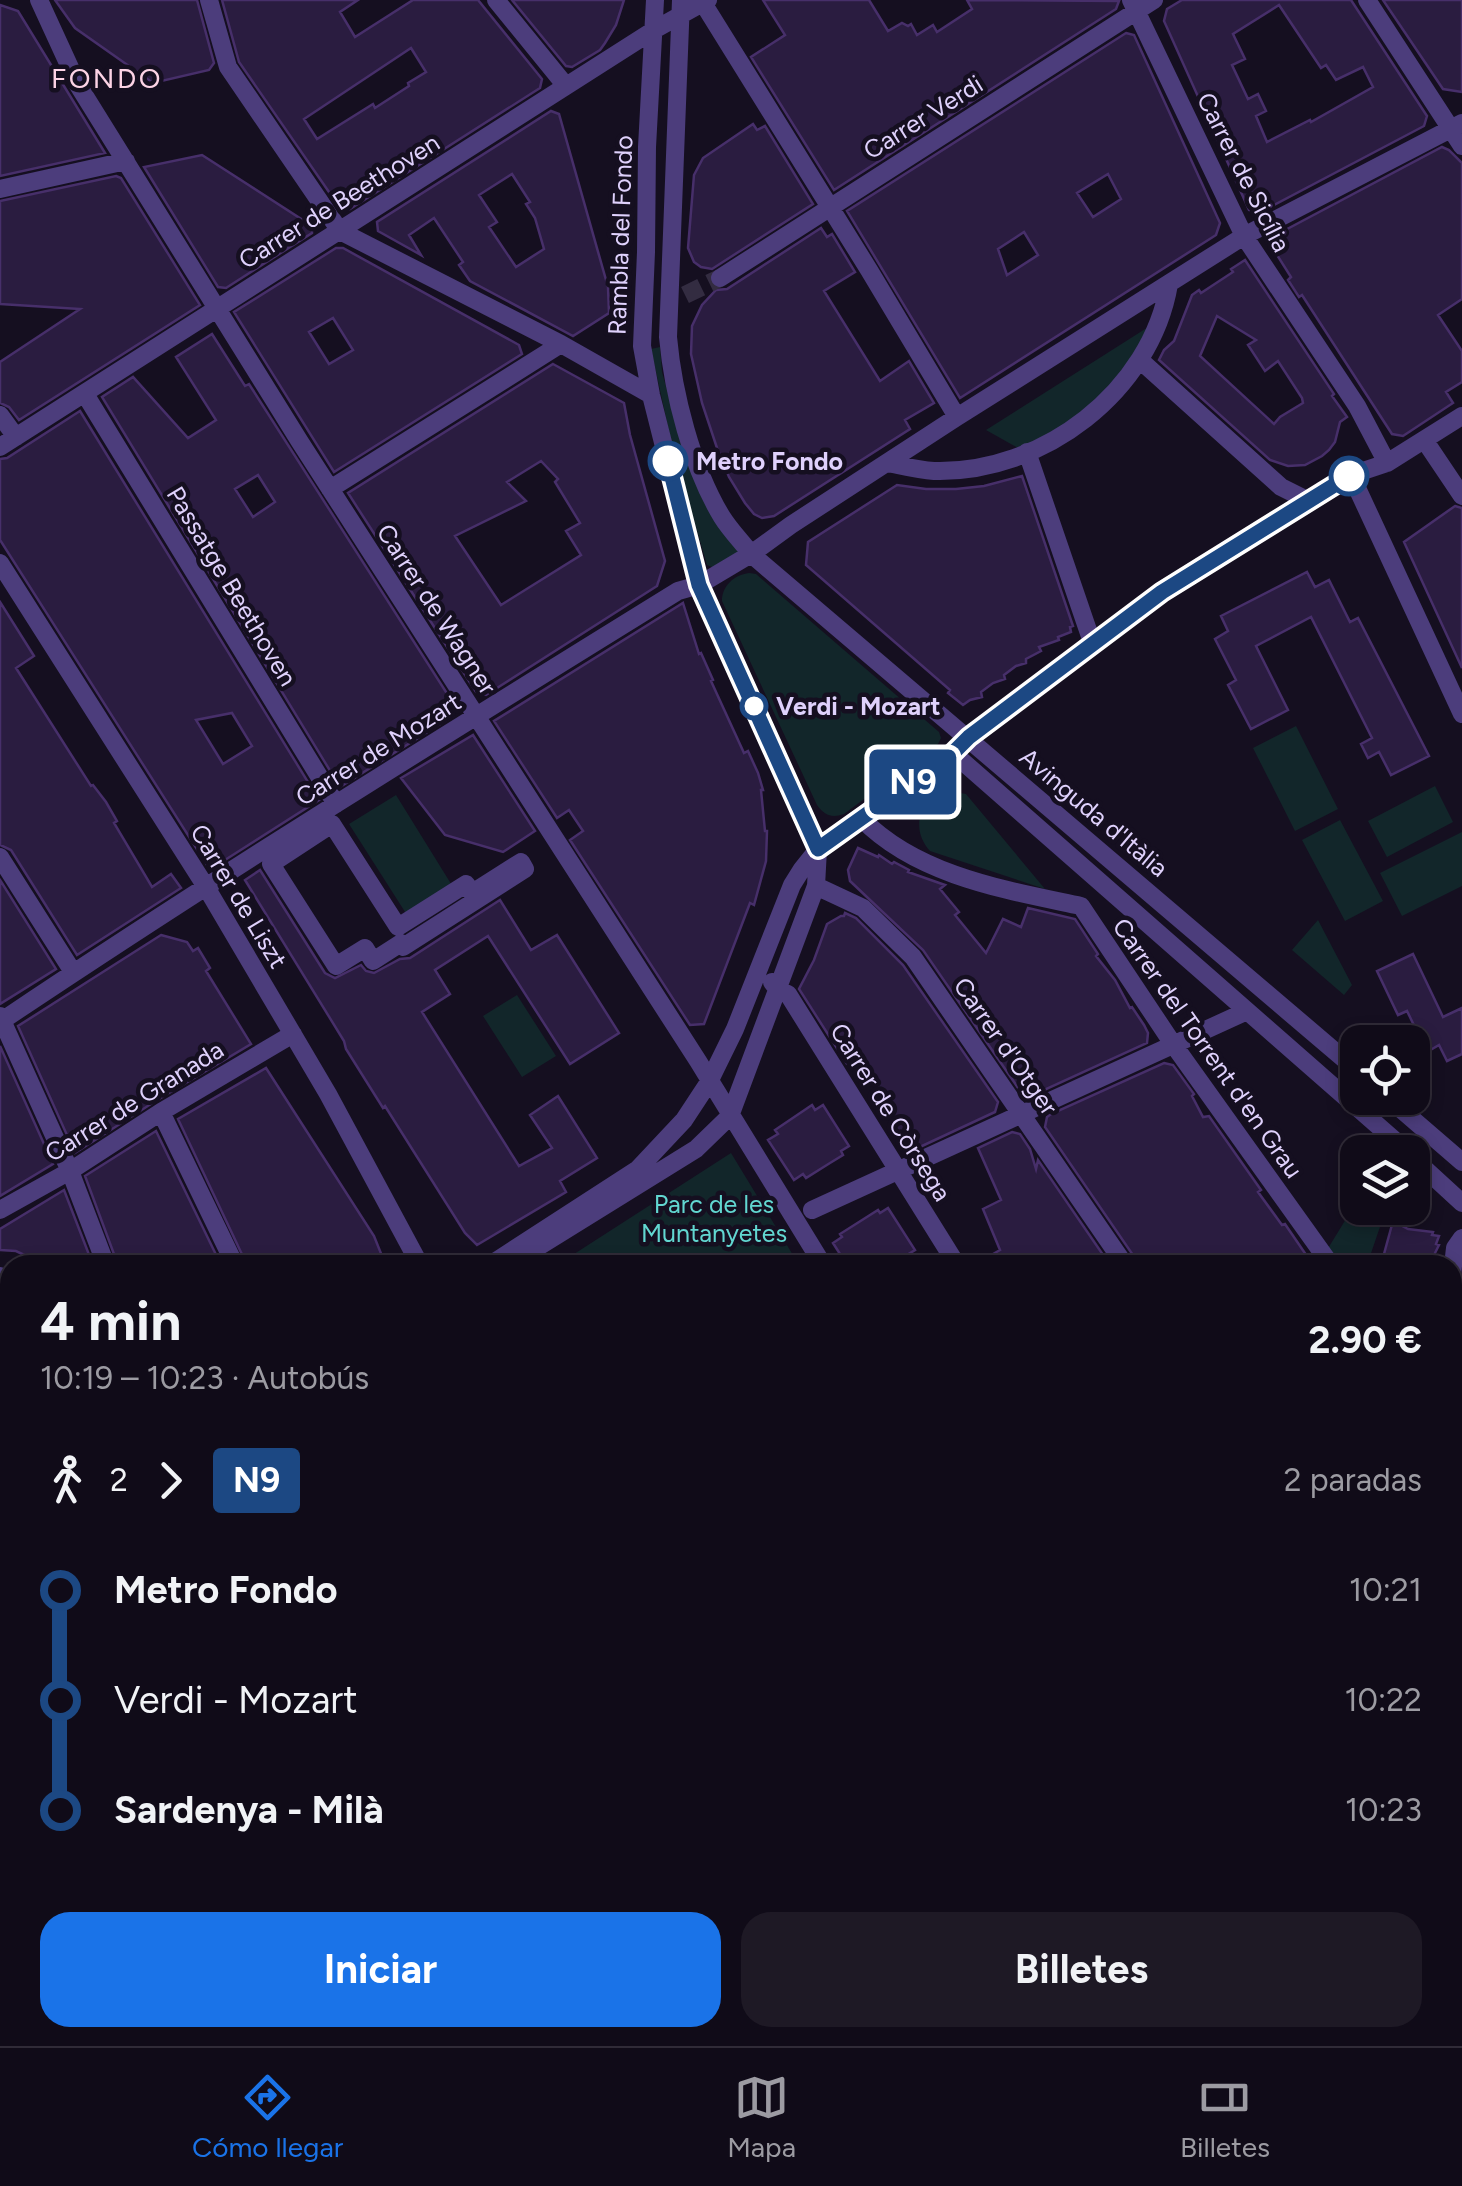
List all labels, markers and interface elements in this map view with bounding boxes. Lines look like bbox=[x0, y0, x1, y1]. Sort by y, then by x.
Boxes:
district label: FONDO bbox=[51, 61, 163, 95]
street label: Carrer Verdi bbox=[858, 69, 988, 165]
street label: Carrer de Sicília bbox=[1191, 87, 1297, 257]
street label: Carrer de Beethoven bbox=[233, 127, 445, 275]
street label: Rambla del Fondo bbox=[602, 135, 638, 335]
marker: Metro Fondo bbox=[649, 442, 687, 480]
place label: Metro Fondo bbox=[696, 446, 843, 476]
unlabelled marker bbox=[1330, 457, 1368, 495]
street label: Passatge Beethoven bbox=[161, 481, 303, 691]
street label: Carrer de Wagner bbox=[371, 518, 503, 700]
street label: Carrer de Mozart bbox=[290, 686, 466, 812]
place label: Verdi - Mozart bbox=[776, 691, 941, 721]
marker: Verdi - Mozart bbox=[741, 693, 767, 719]
street label: Avinguda d'Itàlia bbox=[1014, 741, 1174, 883]
line badge: N9 bbox=[868, 750, 958, 814]
text: N9 bbox=[889, 761, 937, 803]
street label: Carrer de Liszt bbox=[184, 819, 294, 973]
street label: Carrer del Torrent d'en Grau bbox=[1107, 912, 1309, 1184]
street label: Carrer d'Otger bbox=[947, 971, 1065, 1121]
street label: Carrer de Còrsega bbox=[824, 1017, 958, 1207]
map controls bbox=[1340, 1025, 1430, 1225]
button: locate bbox=[1340, 1025, 1430, 1115]
street label: Carrer de Granada bbox=[39, 1034, 229, 1168]
button: layers bbox=[1340, 1135, 1430, 1225]
park label: Parc de les Muntanyetes bbox=[641, 1189, 787, 1248]
text: 4 min bbox=[40, 1288, 182, 1354]
text: 2.90 € bbox=[1308, 1317, 1422, 1363]
text: 10:19 – 10:23 · Autobús bbox=[40, 1359, 369, 1397]
icon: walk bbox=[40, 1453, 95, 1508]
icon: forward bbox=[143, 1453, 198, 1508]
text: N9 bbox=[233, 1459, 280, 1501]
text: 2 bbox=[110, 1461, 128, 1499]
text: 2 paradas bbox=[1284, 1461, 1422, 1499]
text: Metro Fondo bbox=[114, 1567, 338, 1613]
text: 10:21 bbox=[1349, 1571, 1422, 1609]
text: Verdi - Mozart bbox=[114, 1677, 358, 1723]
text: 10:22 bbox=[1344, 1681, 1422, 1719]
text: Sardenya - Milà bbox=[114, 1787, 384, 1833]
text: 10:23 bbox=[1345, 1791, 1422, 1829]
button: Iniciar bbox=[40, 1912, 721, 2027]
button: Billetes bbox=[741, 1912, 1422, 2027]
tab: Cómo llegar bbox=[192, 2070, 343, 2164]
tab: Mapa bbox=[727, 2070, 796, 2164]
tab: Billetes bbox=[1180, 2070, 1270, 2164]

